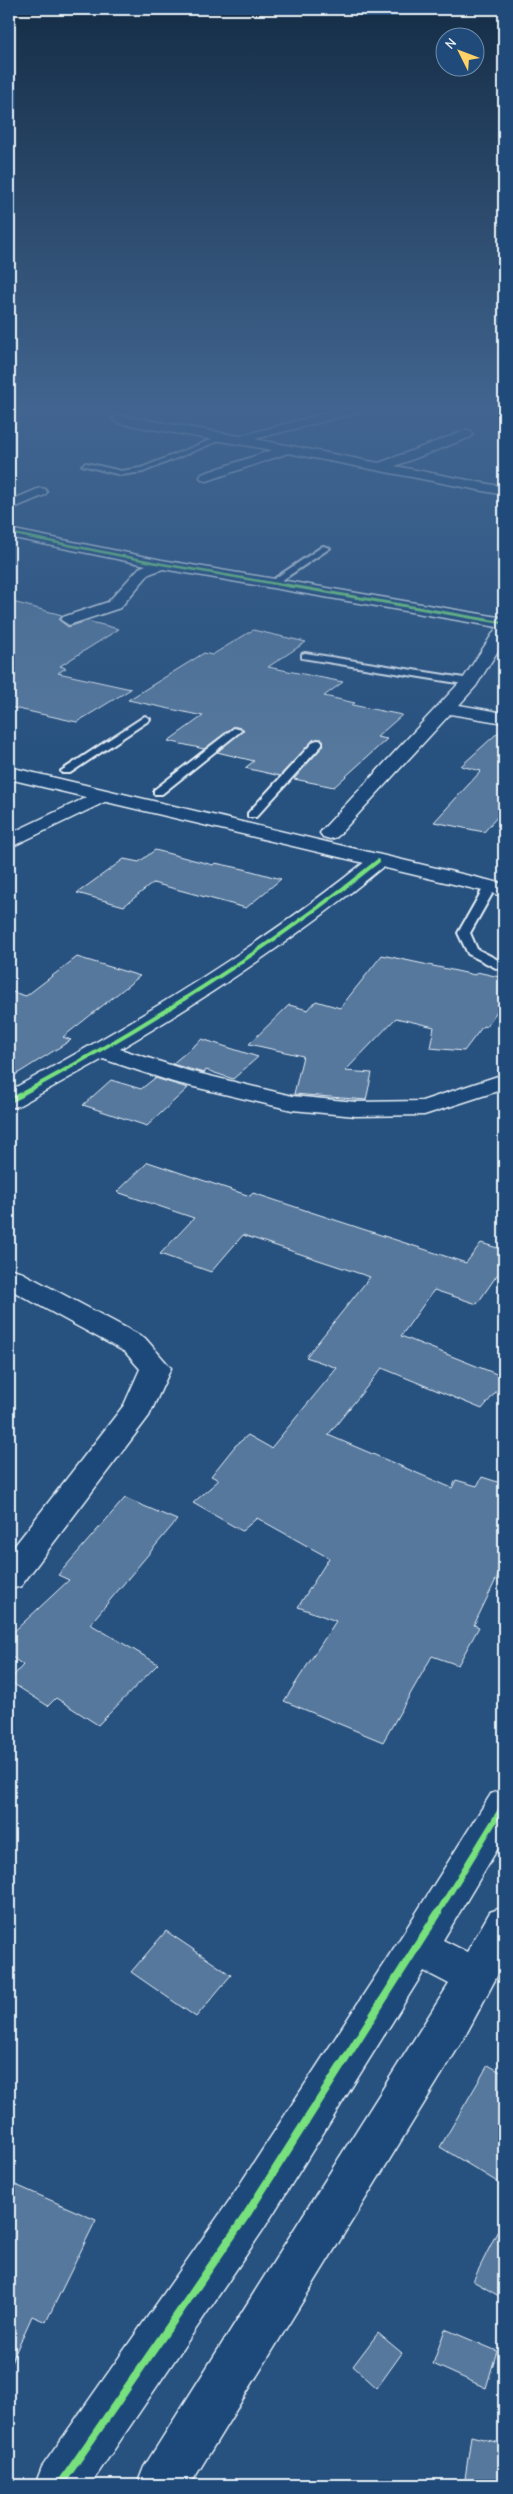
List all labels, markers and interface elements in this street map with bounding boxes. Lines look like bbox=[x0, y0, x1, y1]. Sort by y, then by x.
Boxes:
north arrow bbox=[436, 28, 486, 78]
text: N bbox=[441, 35, 460, 53]

